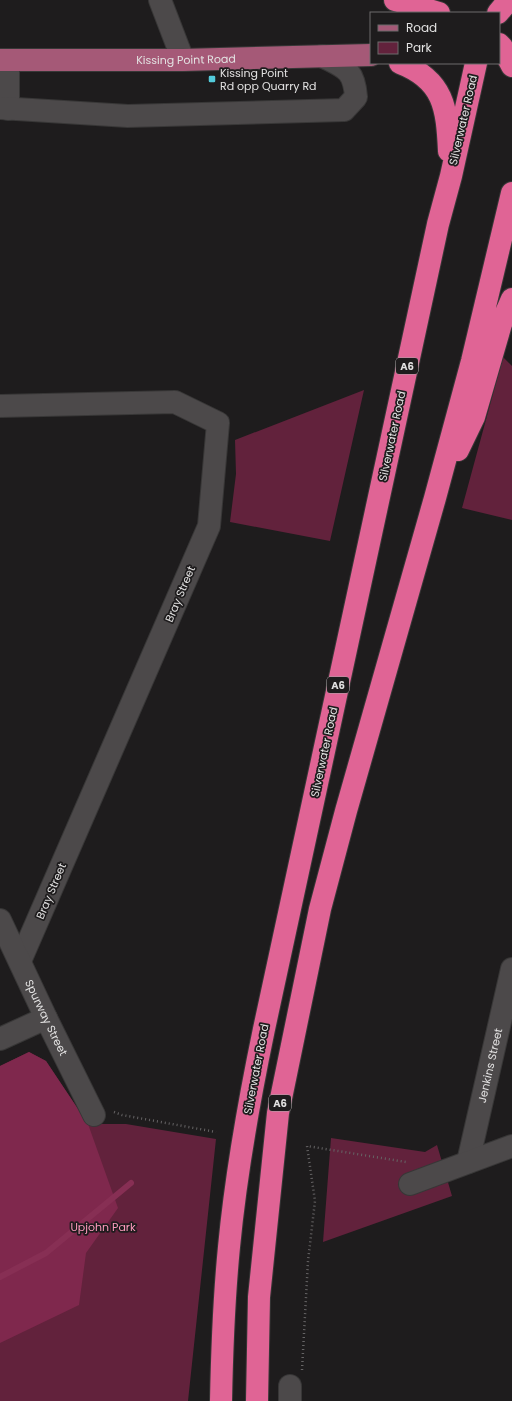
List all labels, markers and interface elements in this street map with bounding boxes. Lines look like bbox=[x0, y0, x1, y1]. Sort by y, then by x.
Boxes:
legend bbox=[370, 12, 500, 64]
text: Road bbox=[406, 19, 437, 36]
text: Park bbox=[406, 39, 433, 56]
street label: Kissing Point Road bbox=[136, 51, 236, 68]
place label: Kissing Point Rd opp Quarry Rd bbox=[220, 65, 317, 94]
street label: Silverwater Road bbox=[445, 73, 481, 167]
marker: Kissing Point Rd opp Quarry Rd bbox=[207, 74, 217, 84]
road number: A6 bbox=[396, 358, 418, 374]
street label: Silverwater Road bbox=[375, 389, 409, 483]
street label: Bray Street bbox=[161, 563, 199, 625]
road number: A6 bbox=[327, 677, 349, 693]
street label: Silverwater Road bbox=[307, 705, 341, 799]
street label: Bray Street bbox=[32, 860, 70, 922]
street label: Spurway Street bbox=[21, 977, 71, 1058]
street label: Silverwater Road bbox=[239, 1022, 273, 1116]
street label: Jenkins Street bbox=[474, 1027, 506, 1104]
road number: A6 bbox=[269, 1095, 291, 1111]
park label: Upjohn Park bbox=[70, 1219, 136, 1235]

